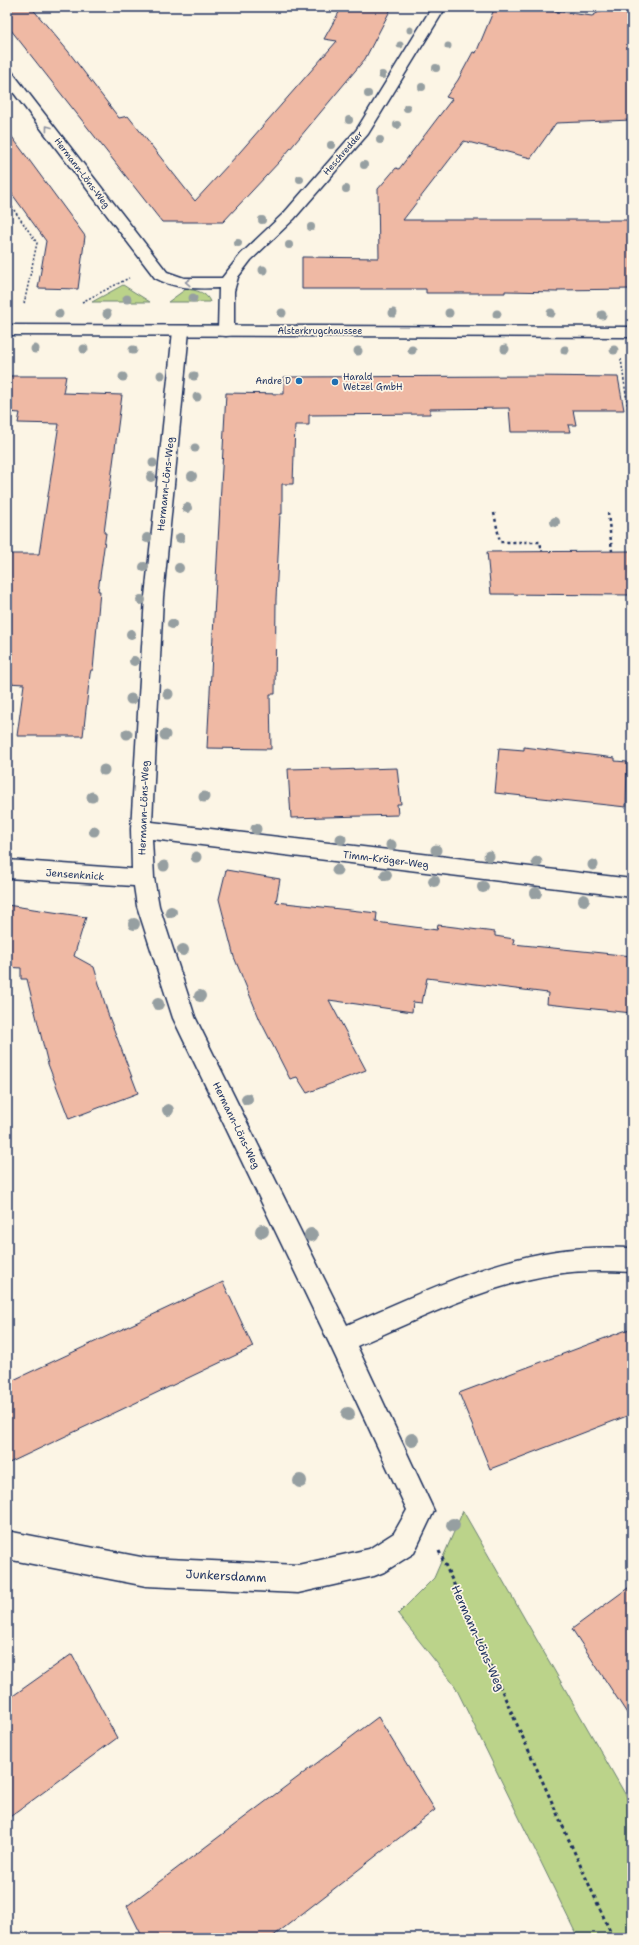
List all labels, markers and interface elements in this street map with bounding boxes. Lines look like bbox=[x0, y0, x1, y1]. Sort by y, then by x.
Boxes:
one-way arrow bbox=[45, 126, 52, 133]
street label: Heschredder bbox=[321, 128, 365, 178]
street label: Hermann-Löns-Weg bbox=[52, 135, 113, 211]
one-way arrow bbox=[185, 278, 191, 286]
street label: Alsterkrugchaussee bbox=[278, 325, 362, 337]
place label: Harald Wetzel GmbH bbox=[343, 371, 403, 393]
place label: Andre D bbox=[256, 375, 291, 387]
marker: Andre D bbox=[294, 376, 304, 386]
marker: Harald Wetzel GmbH bbox=[330, 377, 340, 387]
street label: Hermann-Löns-Weg bbox=[154, 436, 177, 532]
street label: Hermann-Löns-Weg bbox=[135, 760, 152, 856]
street label: Timm-Kröger-Weg bbox=[342, 848, 430, 871]
street label: Jensenknick bbox=[45, 866, 105, 883]
street label: Hermann-Löns-Weg bbox=[210, 1080, 263, 1171]
street label: Junkersdamm bbox=[185, 1566, 267, 1586]
street label: Hermann-Löns-Weg bbox=[448, 1583, 508, 1693]

